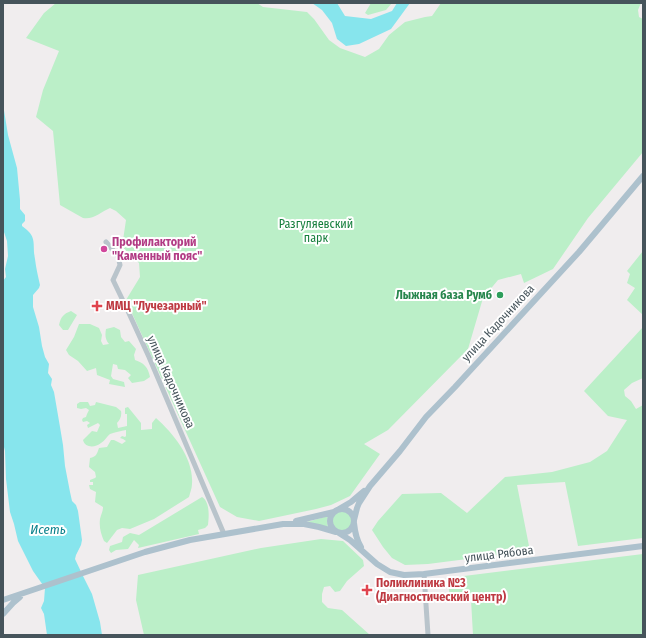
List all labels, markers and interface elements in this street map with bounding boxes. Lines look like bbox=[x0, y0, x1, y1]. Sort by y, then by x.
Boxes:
park label: Разгуляевский парк bbox=[279, 217, 353, 245]
place label: Профилакторий "Каменный пояс" bbox=[112, 235, 202, 263]
marker: Профилакторий "Каменный пояс" bbox=[99, 244, 109, 254]
street label: улица Кадочникова bbox=[459, 282, 537, 364]
place label: Лыжная база Румб bbox=[396, 288, 492, 302]
marker: Лыжная база Румб bbox=[495, 290, 505, 300]
place label: ММЦ "Лучезарный" bbox=[106, 299, 207, 313]
marker: ММЦ "Лучезарный" bbox=[91, 300, 103, 312]
street label: улица Кадочникова bbox=[144, 334, 198, 431]
water label: Исеть bbox=[30, 522, 66, 537]
street label: улица Рябова bbox=[464, 543, 534, 565]
place label: Поликлиника №3 (Диагностический центр) bbox=[376, 576, 506, 604]
marker: Поликлиника №3 (Диагностический центр) bbox=[361, 584, 373, 596]

